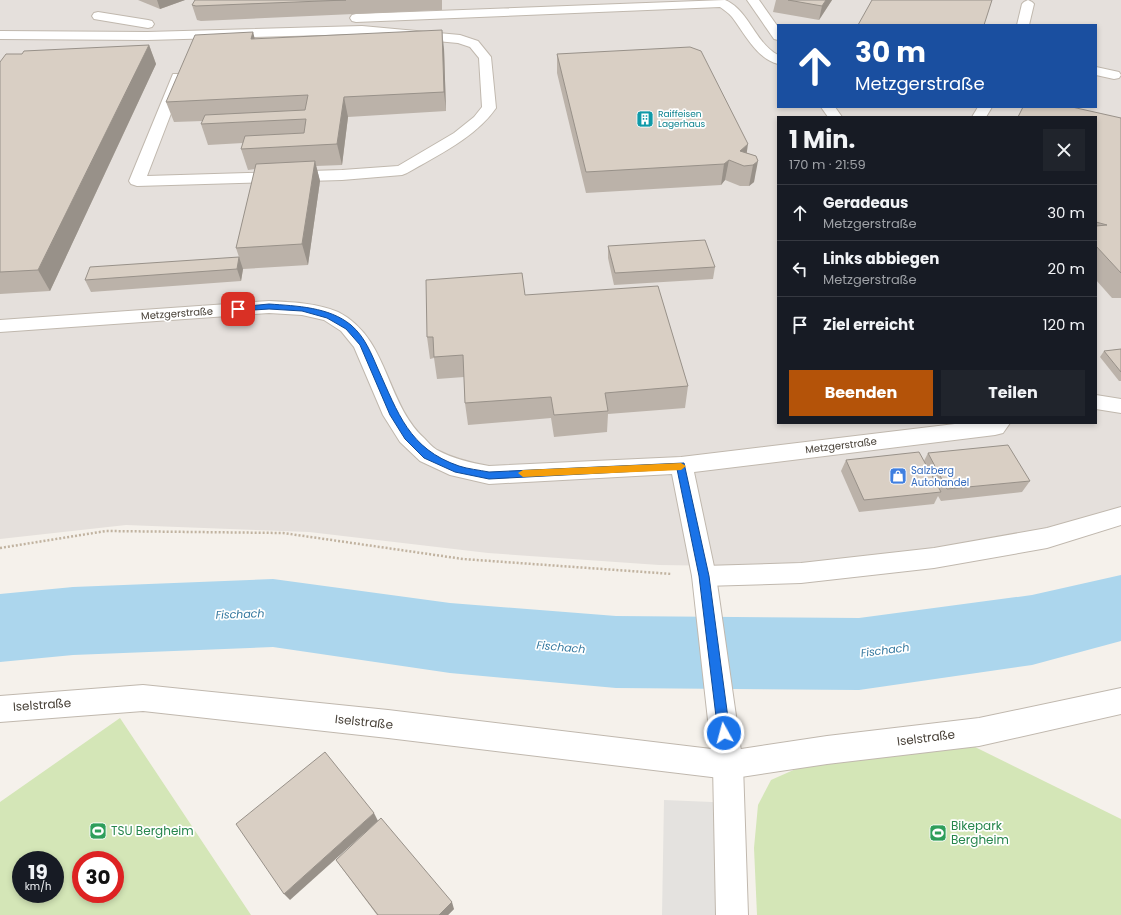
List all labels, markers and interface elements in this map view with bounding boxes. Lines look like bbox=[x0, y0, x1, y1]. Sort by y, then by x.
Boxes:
text: 30 m bbox=[855, 33, 926, 72]
icon: ahead bbox=[789, 40, 841, 92]
text: Metzgerstraße bbox=[855, 71, 985, 96]
place label: Raiffeisen Lagerhaus bbox=[658, 108, 706, 130]
building icon: Raiffeisen Lagerhaus bbox=[635, 109, 655, 129]
text: 1 Min. bbox=[789, 123, 855, 156]
button: close bbox=[1043, 129, 1085, 171]
text: 170 m · 21:59 bbox=[789, 155, 866, 174]
text: Geradeaus bbox=[823, 192, 908, 213]
icon: ahead bbox=[789, 202, 811, 224]
text: 30 m bbox=[1047, 202, 1085, 223]
text: Metzgerstraße bbox=[823, 214, 917, 233]
text: Links abbiegen bbox=[823, 248, 939, 269]
icon: left bbox=[789, 258, 811, 280]
text: 20 m bbox=[1047, 258, 1085, 279]
text: Metzgerstraße bbox=[823, 270, 917, 289]
pin bbox=[221, 292, 255, 326]
icon: arrive bbox=[227, 298, 249, 320]
street label: Metzgerstraße bbox=[141, 304, 214, 323]
icon: arrive bbox=[789, 314, 811, 336]
text: Ziel erreicht bbox=[823, 314, 914, 335]
text: 120 m bbox=[1043, 314, 1085, 335]
button: Beenden bbox=[789, 370, 933, 416]
button: Teilen bbox=[941, 370, 1085, 416]
street label: Metzgerstraße bbox=[804, 434, 878, 457]
place label: Salzberg Autohandel bbox=[911, 463, 969, 490]
shop icon: Salzberg Autohandel bbox=[888, 466, 908, 486]
water label: Fischach bbox=[215, 605, 265, 623]
water label: Fischach bbox=[536, 637, 586, 657]
water label: Fischach bbox=[860, 639, 910, 661]
street label: Iselstraße bbox=[12, 694, 72, 715]
street label: Iselstraße bbox=[334, 710, 394, 733]
position arrow bbox=[703, 712, 745, 754]
street label: Iselstraße bbox=[896, 726, 956, 750]
place label: Bikepark Bergheim bbox=[951, 817, 1009, 848]
sports icon: TSU Bergheim bbox=[88, 821, 108, 841]
place label: TSU Bergheim bbox=[111, 822, 194, 839]
sports icon: Bikepark Bergheim bbox=[928, 823, 948, 843]
speed limit sign: 30 bbox=[72, 851, 124, 903]
text: 19 bbox=[28, 858, 48, 886]
text: km/h bbox=[25, 879, 51, 894]

